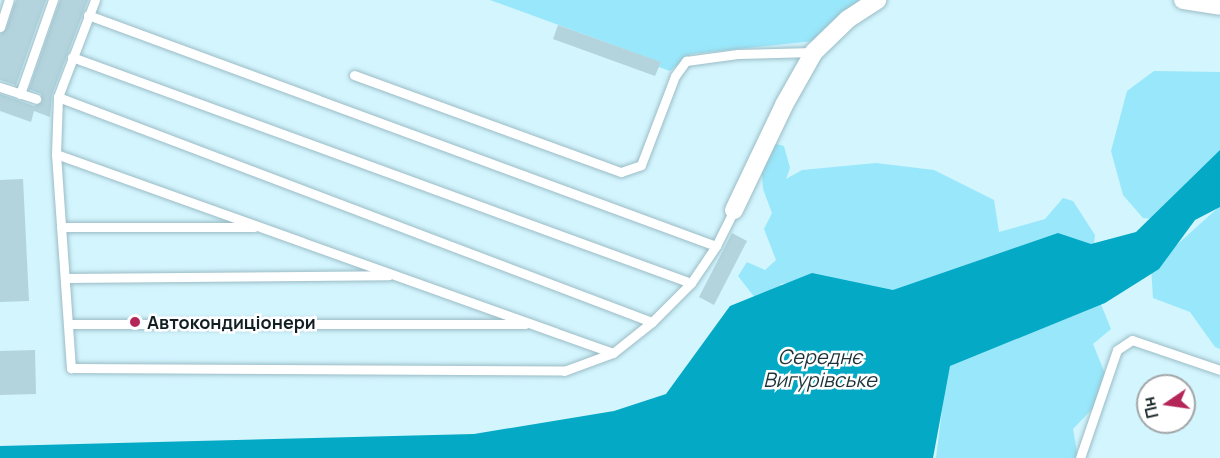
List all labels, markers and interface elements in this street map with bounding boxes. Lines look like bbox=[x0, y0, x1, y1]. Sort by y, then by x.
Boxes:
place label: Автокондиціонери bbox=[147, 311, 316, 333]
marker: Автокондиціонери bbox=[128, 315, 142, 329]
water label: Середнє Вигурівське bbox=[763, 344, 877, 391]
north arrow bbox=[1136, 374, 1196, 434]
text: Пн bbox=[1137, 395, 1164, 421]

